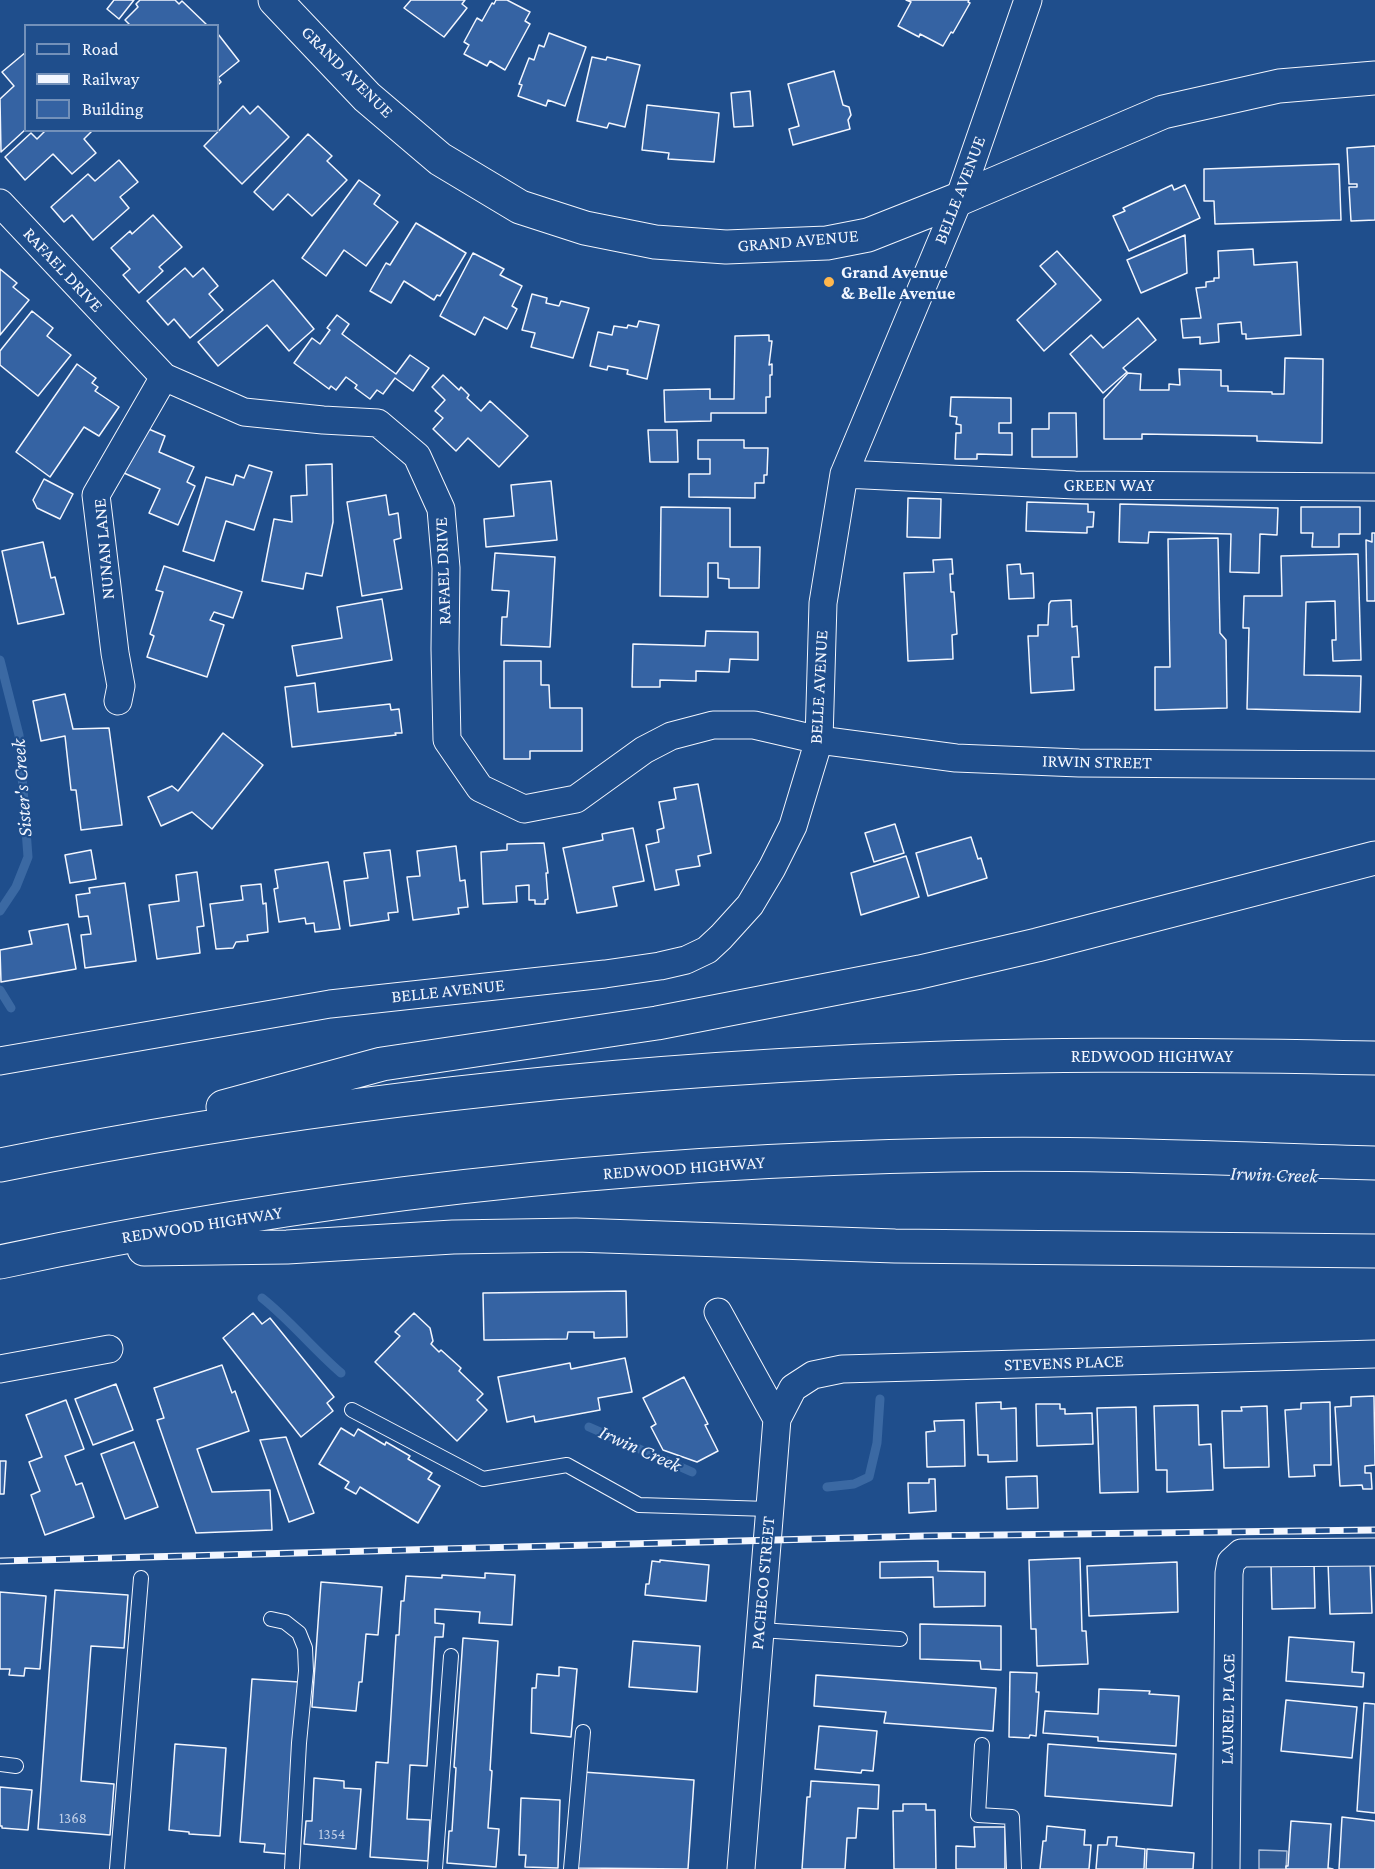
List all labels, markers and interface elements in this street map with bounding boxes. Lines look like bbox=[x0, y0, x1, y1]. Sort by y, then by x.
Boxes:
street label: GRAND AVENUE bbox=[296, 21, 398, 123]
legend bbox=[24, 24, 219, 132]
text: Road bbox=[82, 39, 119, 59]
text: Railway bbox=[82, 69, 139, 89]
text: Building bbox=[82, 99, 143, 119]
street label: BELLE AVENUE bbox=[929, 133, 991, 247]
street label: RAFAEL DRIVE bbox=[18, 223, 108, 317]
street label: GRAND AVENUE bbox=[737, 225, 859, 257]
place label: Grand Avenue & Belle Avenue bbox=[841, 261, 955, 304]
marker: Grand Avenue & Belle Avenue bbox=[822, 275, 836, 289]
street label: GREEN WAY bbox=[1063, 474, 1155, 496]
street label: NUNAN LANE bbox=[89, 497, 119, 601]
street label: RAFAEL DRIVE bbox=[430, 517, 456, 625]
street label: BELLE AVENUE bbox=[805, 630, 833, 744]
water label: Sister's Creek bbox=[7, 738, 37, 838]
street label: IRWIN STREET bbox=[1042, 750, 1152, 774]
street label: BELLE AVENUE bbox=[390, 974, 506, 1008]
street label: REDWOOD HIGHWAY bbox=[1071, 1045, 1233, 1067]
street label: REDWOOD HIGHWAY bbox=[602, 1152, 766, 1184]
water label: Irwin Creek bbox=[1230, 1161, 1318, 1189]
street label: REDWOOD HIGHWAY bbox=[120, 1202, 284, 1248]
street label: STEVENS PLACE bbox=[1004, 1350, 1124, 1376]
water label: Irwin Creek bbox=[595, 1420, 685, 1478]
street label: PACHECO STREET bbox=[746, 1515, 780, 1651]
street label: LAUREL PLACE bbox=[1216, 1653, 1240, 1765]
house number: 1368 bbox=[59, 1809, 87, 1827]
house number: 1354 bbox=[319, 1825, 345, 1843]

